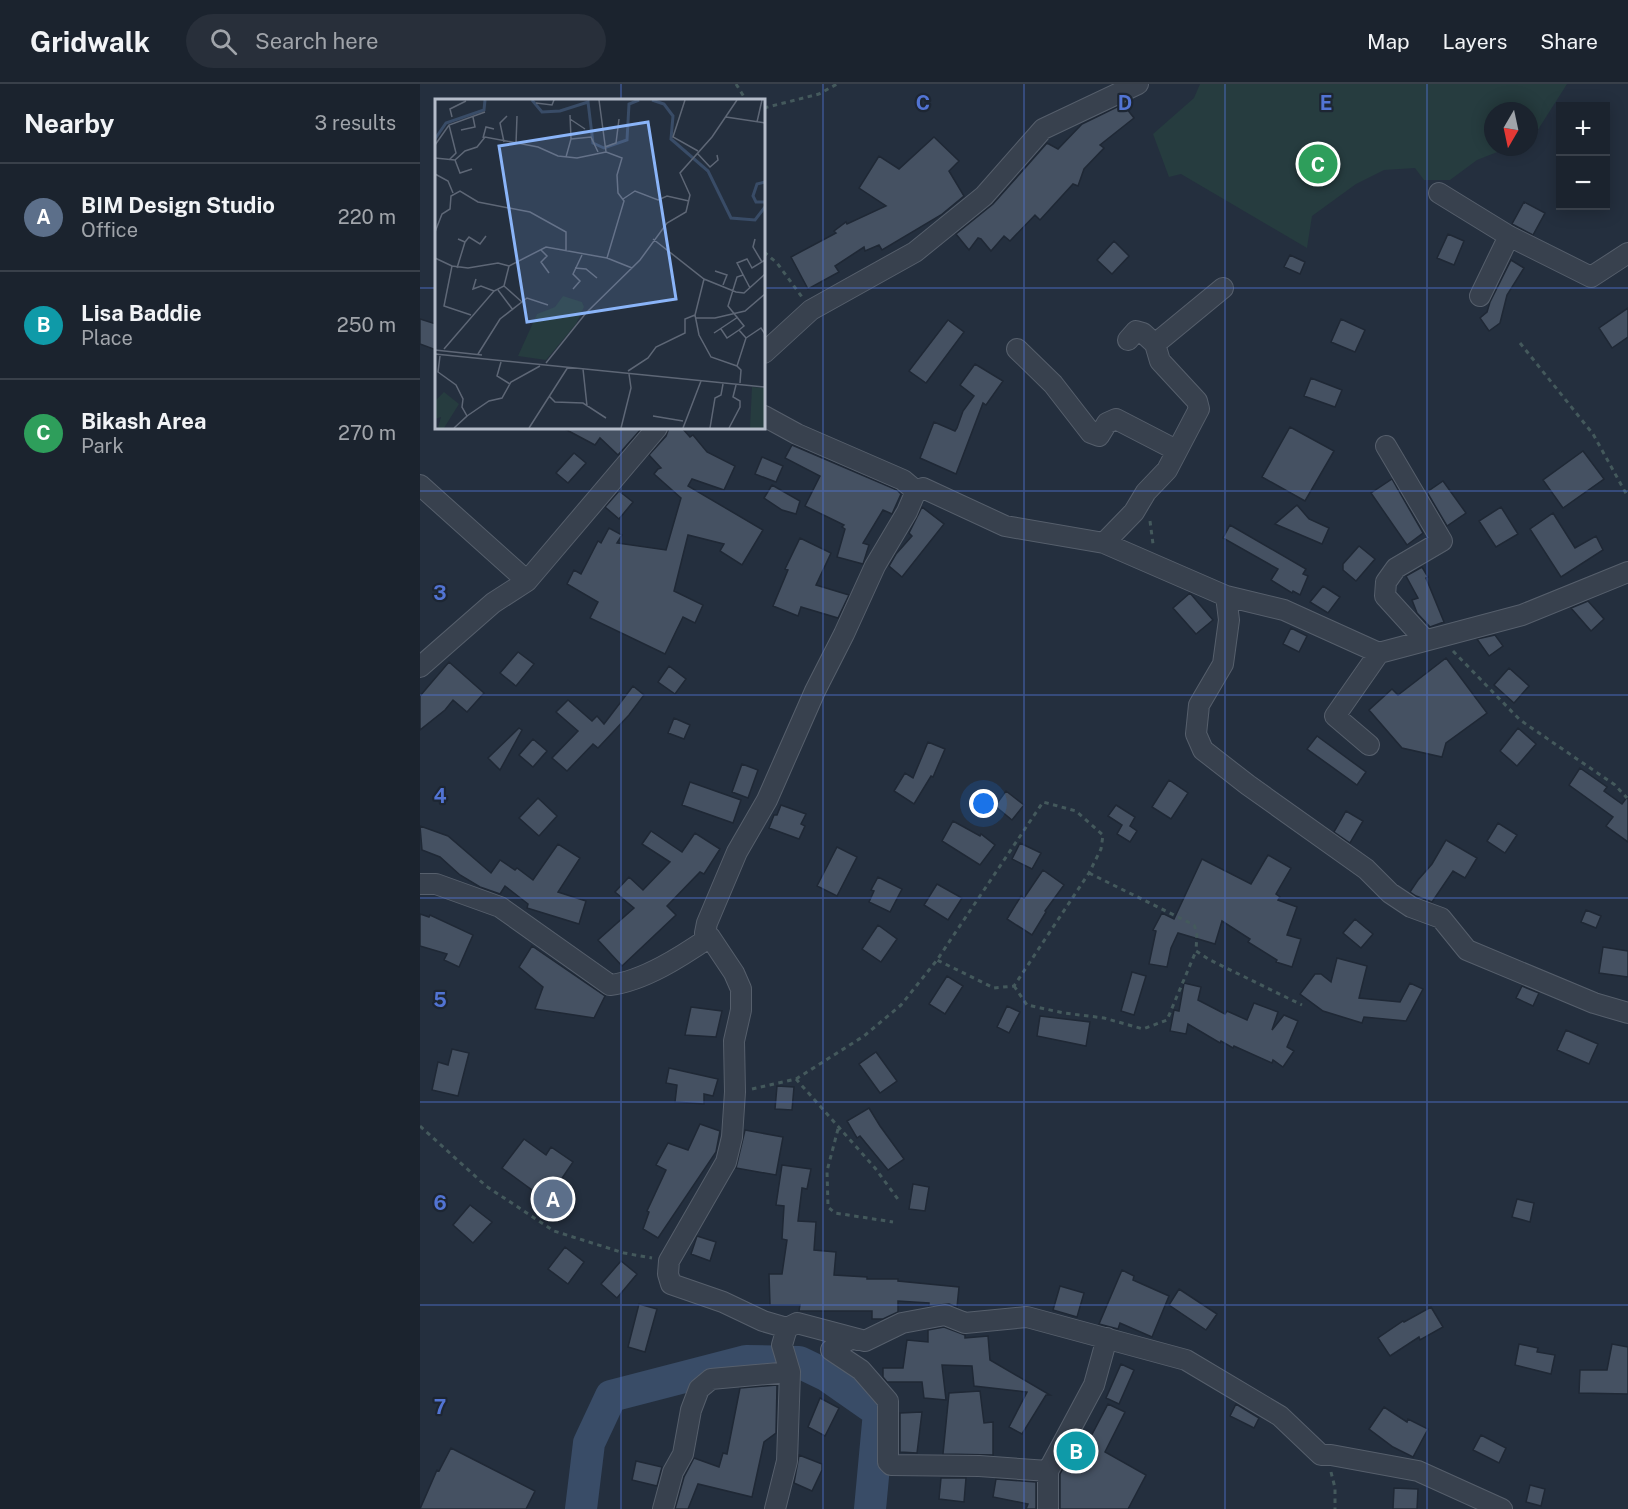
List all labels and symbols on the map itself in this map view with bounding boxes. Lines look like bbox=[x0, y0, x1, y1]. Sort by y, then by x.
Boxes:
text: C bbox=[916, 91, 930, 115]
text: D bbox=[1118, 91, 1132, 115]
text: E bbox=[1320, 91, 1332, 115]
inset map bbox=[435, 99, 765, 429]
north arrow bbox=[1484, 102, 1538, 156]
pin: C bbox=[1298, 142, 1338, 187]
text: 3 bbox=[433, 581, 447, 605]
text: 4 bbox=[433, 784, 447, 808]
your location bbox=[969, 789, 998, 818]
text: 5 bbox=[433, 988, 447, 1012]
pin: A bbox=[534, 1176, 572, 1222]
text: 6 bbox=[433, 1191, 447, 1215]
text: 7 bbox=[434, 1395, 446, 1419]
pin: B bbox=[1056, 1428, 1096, 1474]

